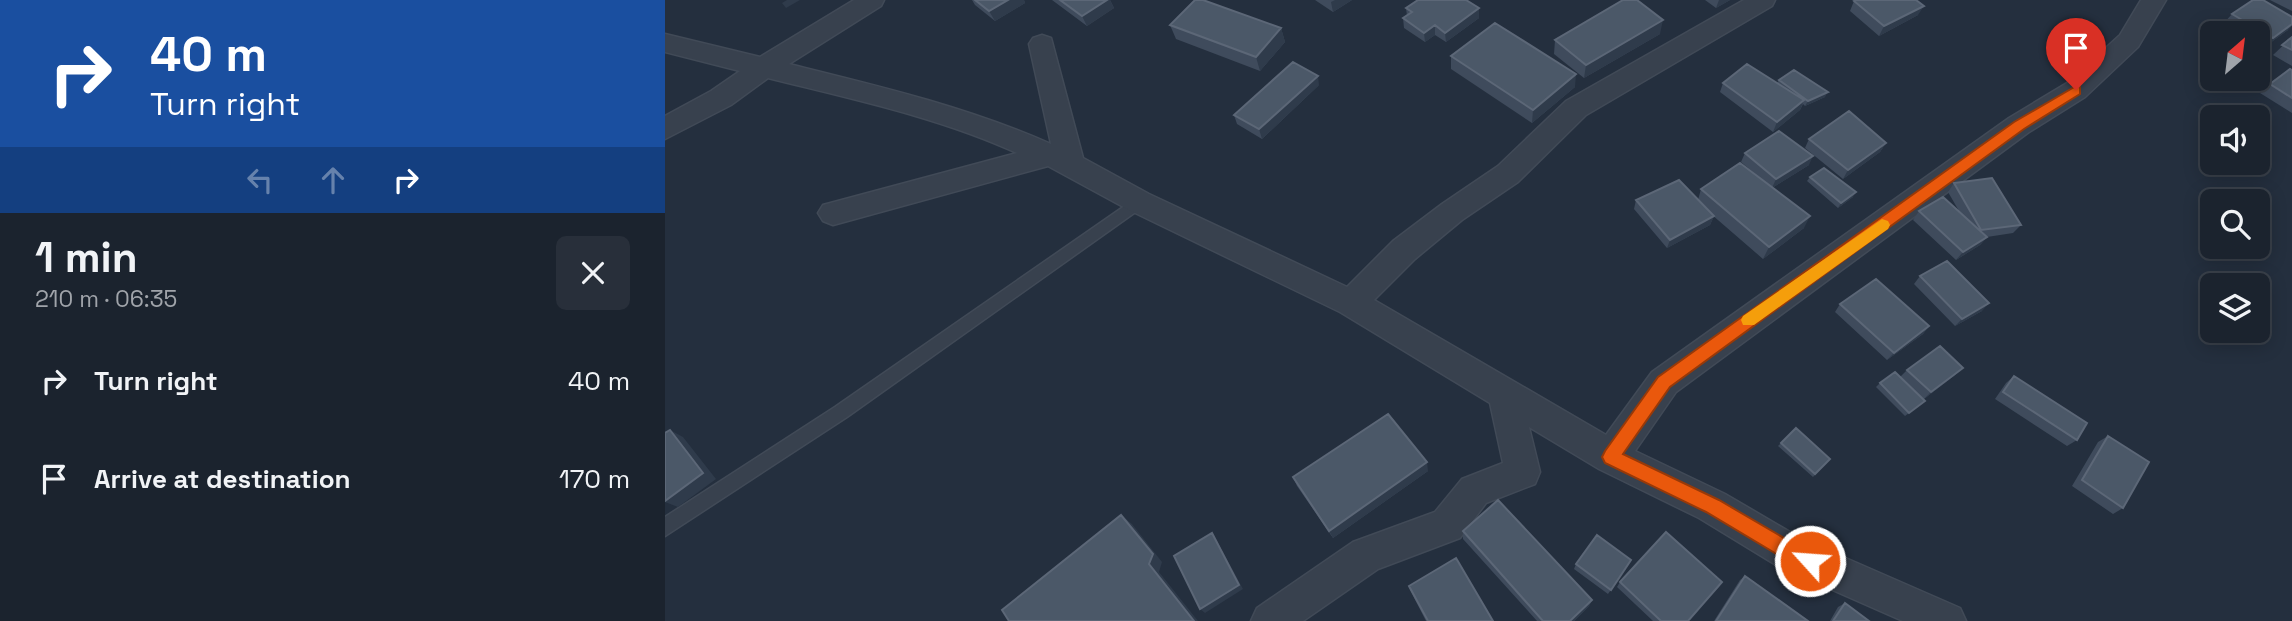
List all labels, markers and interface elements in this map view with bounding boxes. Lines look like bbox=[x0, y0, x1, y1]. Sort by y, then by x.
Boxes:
pin bbox=[2046, 18, 2106, 90]
north arrow bbox=[2200, 21, 2270, 91]
map controls bbox=[2200, 21, 2270, 343]
text: 40 m bbox=[150, 23, 267, 85]
icon: right bbox=[35, 28, 126, 119]
icon: arrive bbox=[2057, 29, 2095, 67]
text: Turn right bbox=[150, 84, 300, 124]
button: sound bbox=[2200, 105, 2270, 175]
icon: left bbox=[241, 161, 279, 199]
icon: ahead bbox=[314, 161, 352, 199]
icon: right bbox=[387, 161, 425, 199]
button: search bbox=[2200, 189, 2270, 259]
text: 1 min bbox=[35, 231, 138, 284]
button: close bbox=[556, 236, 630, 310]
button: layers bbox=[2200, 273, 2270, 343]
text: 210 m · 06:35 bbox=[35, 284, 177, 314]
icon: right bbox=[35, 362, 73, 400]
text: Turn right bbox=[94, 364, 218, 398]
text: 40 m bbox=[568, 364, 630, 398]
icon: arrive bbox=[35, 460, 73, 498]
text: Arrive at destination bbox=[94, 462, 351, 496]
text: 170 m bbox=[559, 462, 630, 496]
position arrow bbox=[1773, 524, 1847, 598]

